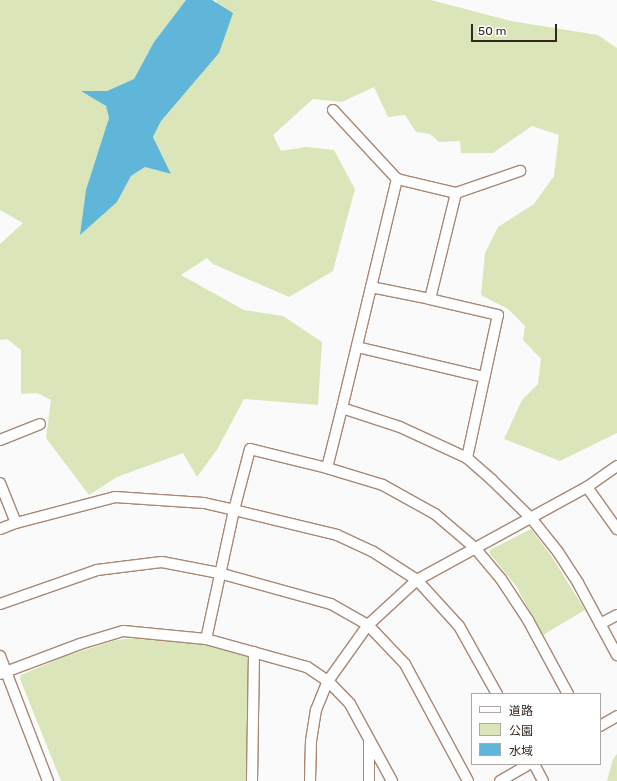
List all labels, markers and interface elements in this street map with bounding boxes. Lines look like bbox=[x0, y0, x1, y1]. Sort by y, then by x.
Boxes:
scale bar bbox=[473, 16, 559, 42]
text: 50 m bbox=[478, 24, 506, 38]
legend bbox=[471, 693, 601, 765]
text: 道路 bbox=[509, 704, 533, 718]
text: 公園 bbox=[509, 724, 533, 738]
text: 水域 bbox=[509, 744, 533, 758]

